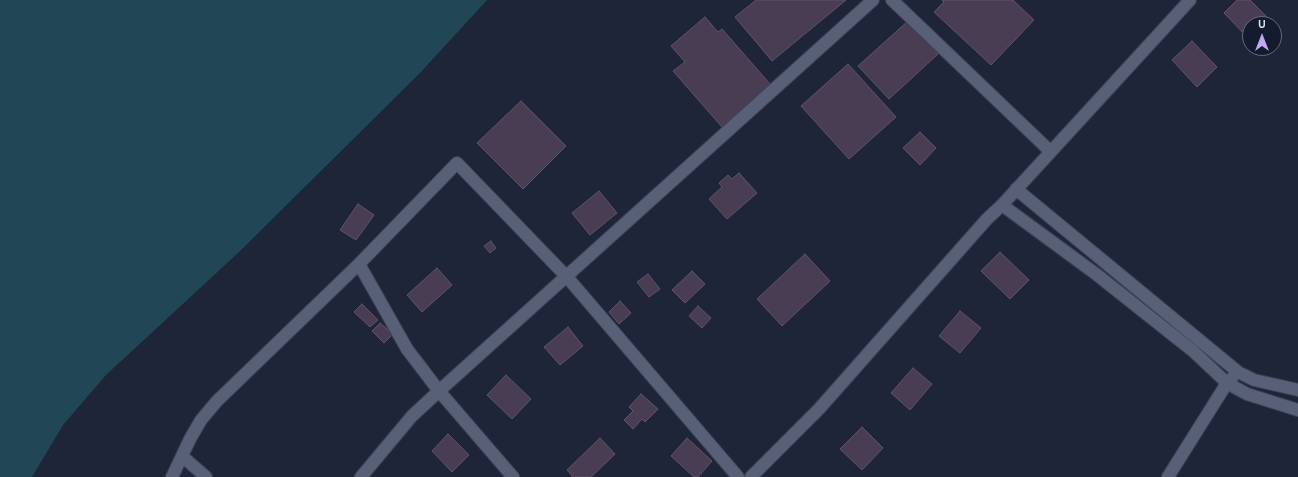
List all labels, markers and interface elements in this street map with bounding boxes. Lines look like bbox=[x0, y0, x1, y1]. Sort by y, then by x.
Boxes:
north arrow bbox=[1242, 16, 1282, 56]
text: U bbox=[1258, 18, 1266, 32]

